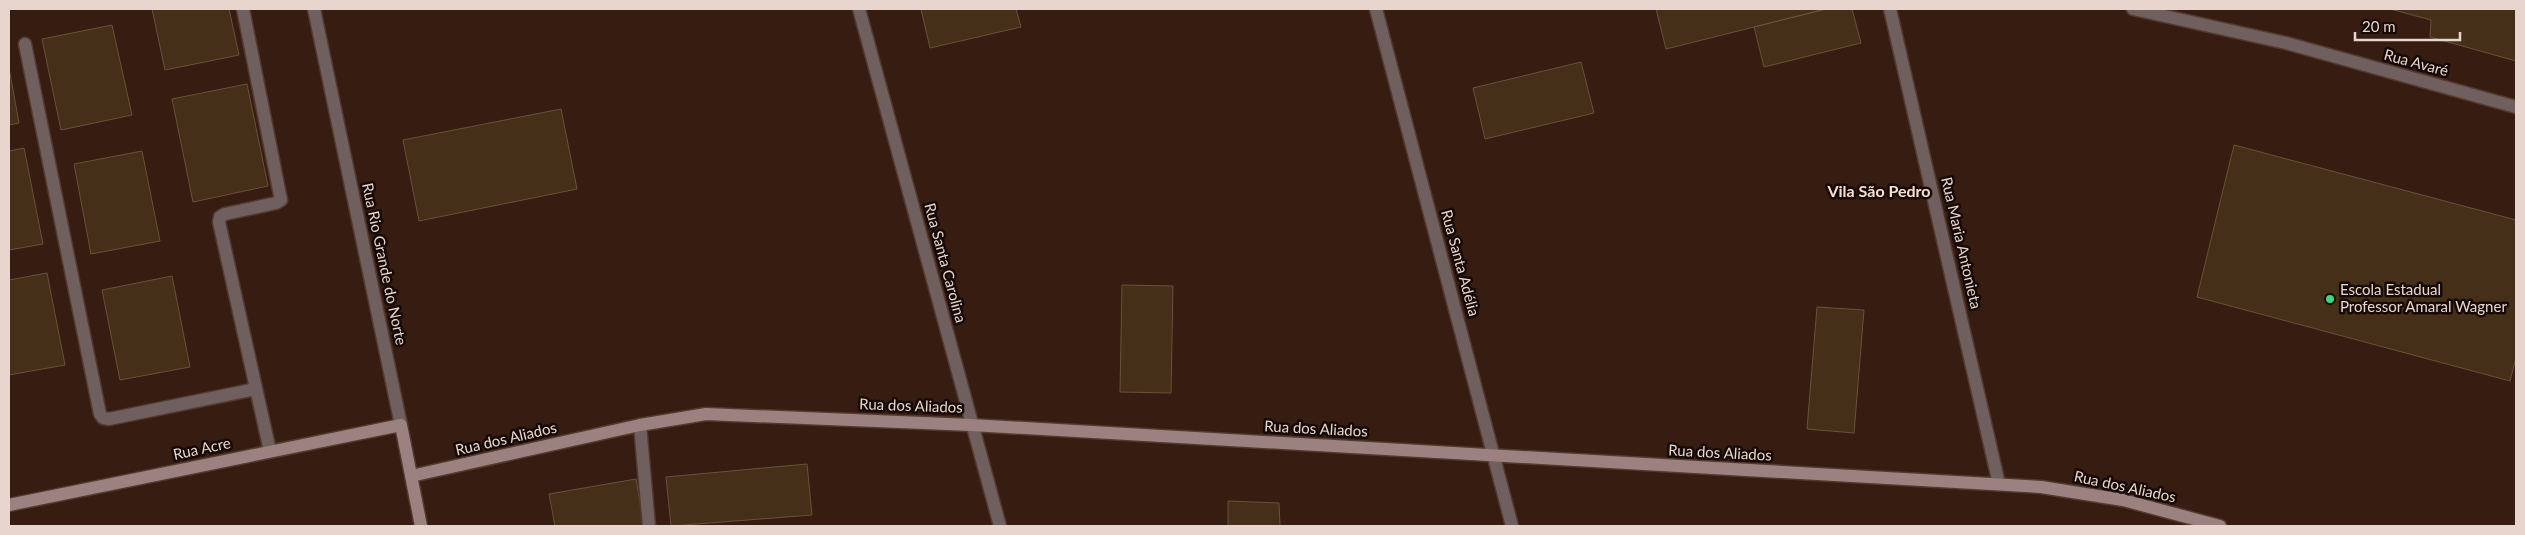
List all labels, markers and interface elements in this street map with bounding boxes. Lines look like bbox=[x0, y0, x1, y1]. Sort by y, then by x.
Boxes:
scale bar bbox=[2355, 10, 2460, 42]
text: 20 m bbox=[2362, 17, 2396, 35]
street label: Rua Avaré bbox=[2382, 45, 2450, 79]
street label: Rua Maria Antonieta bbox=[1938, 175, 1986, 310]
street label: Rua Rio Grande do Norte bbox=[359, 181, 411, 347]
district label: Vila São Pedro bbox=[1826, 181, 1931, 200]
street label: Rua Santa Carolina bbox=[921, 201, 971, 325]
street label: Rua Santa Adélia bbox=[1438, 207, 1484, 318]
place label: Escola Estadual Professor Amaral Wagner bbox=[2340, 280, 2507, 315]
marker: Escola Estadual Professor Amaral Wagner bbox=[2324, 293, 2336, 305]
street label: Rua dos Aliados bbox=[859, 394, 963, 416]
street label: Rua dos Aliados bbox=[1264, 416, 1368, 440]
street label: Rua dos Aliados bbox=[453, 418, 558, 458]
street label: Rua Acre bbox=[171, 433, 232, 463]
street label: Rua dos Aliados bbox=[1668, 440, 1772, 464]
street label: Rua dos Aliados bbox=[2073, 466, 2178, 506]

